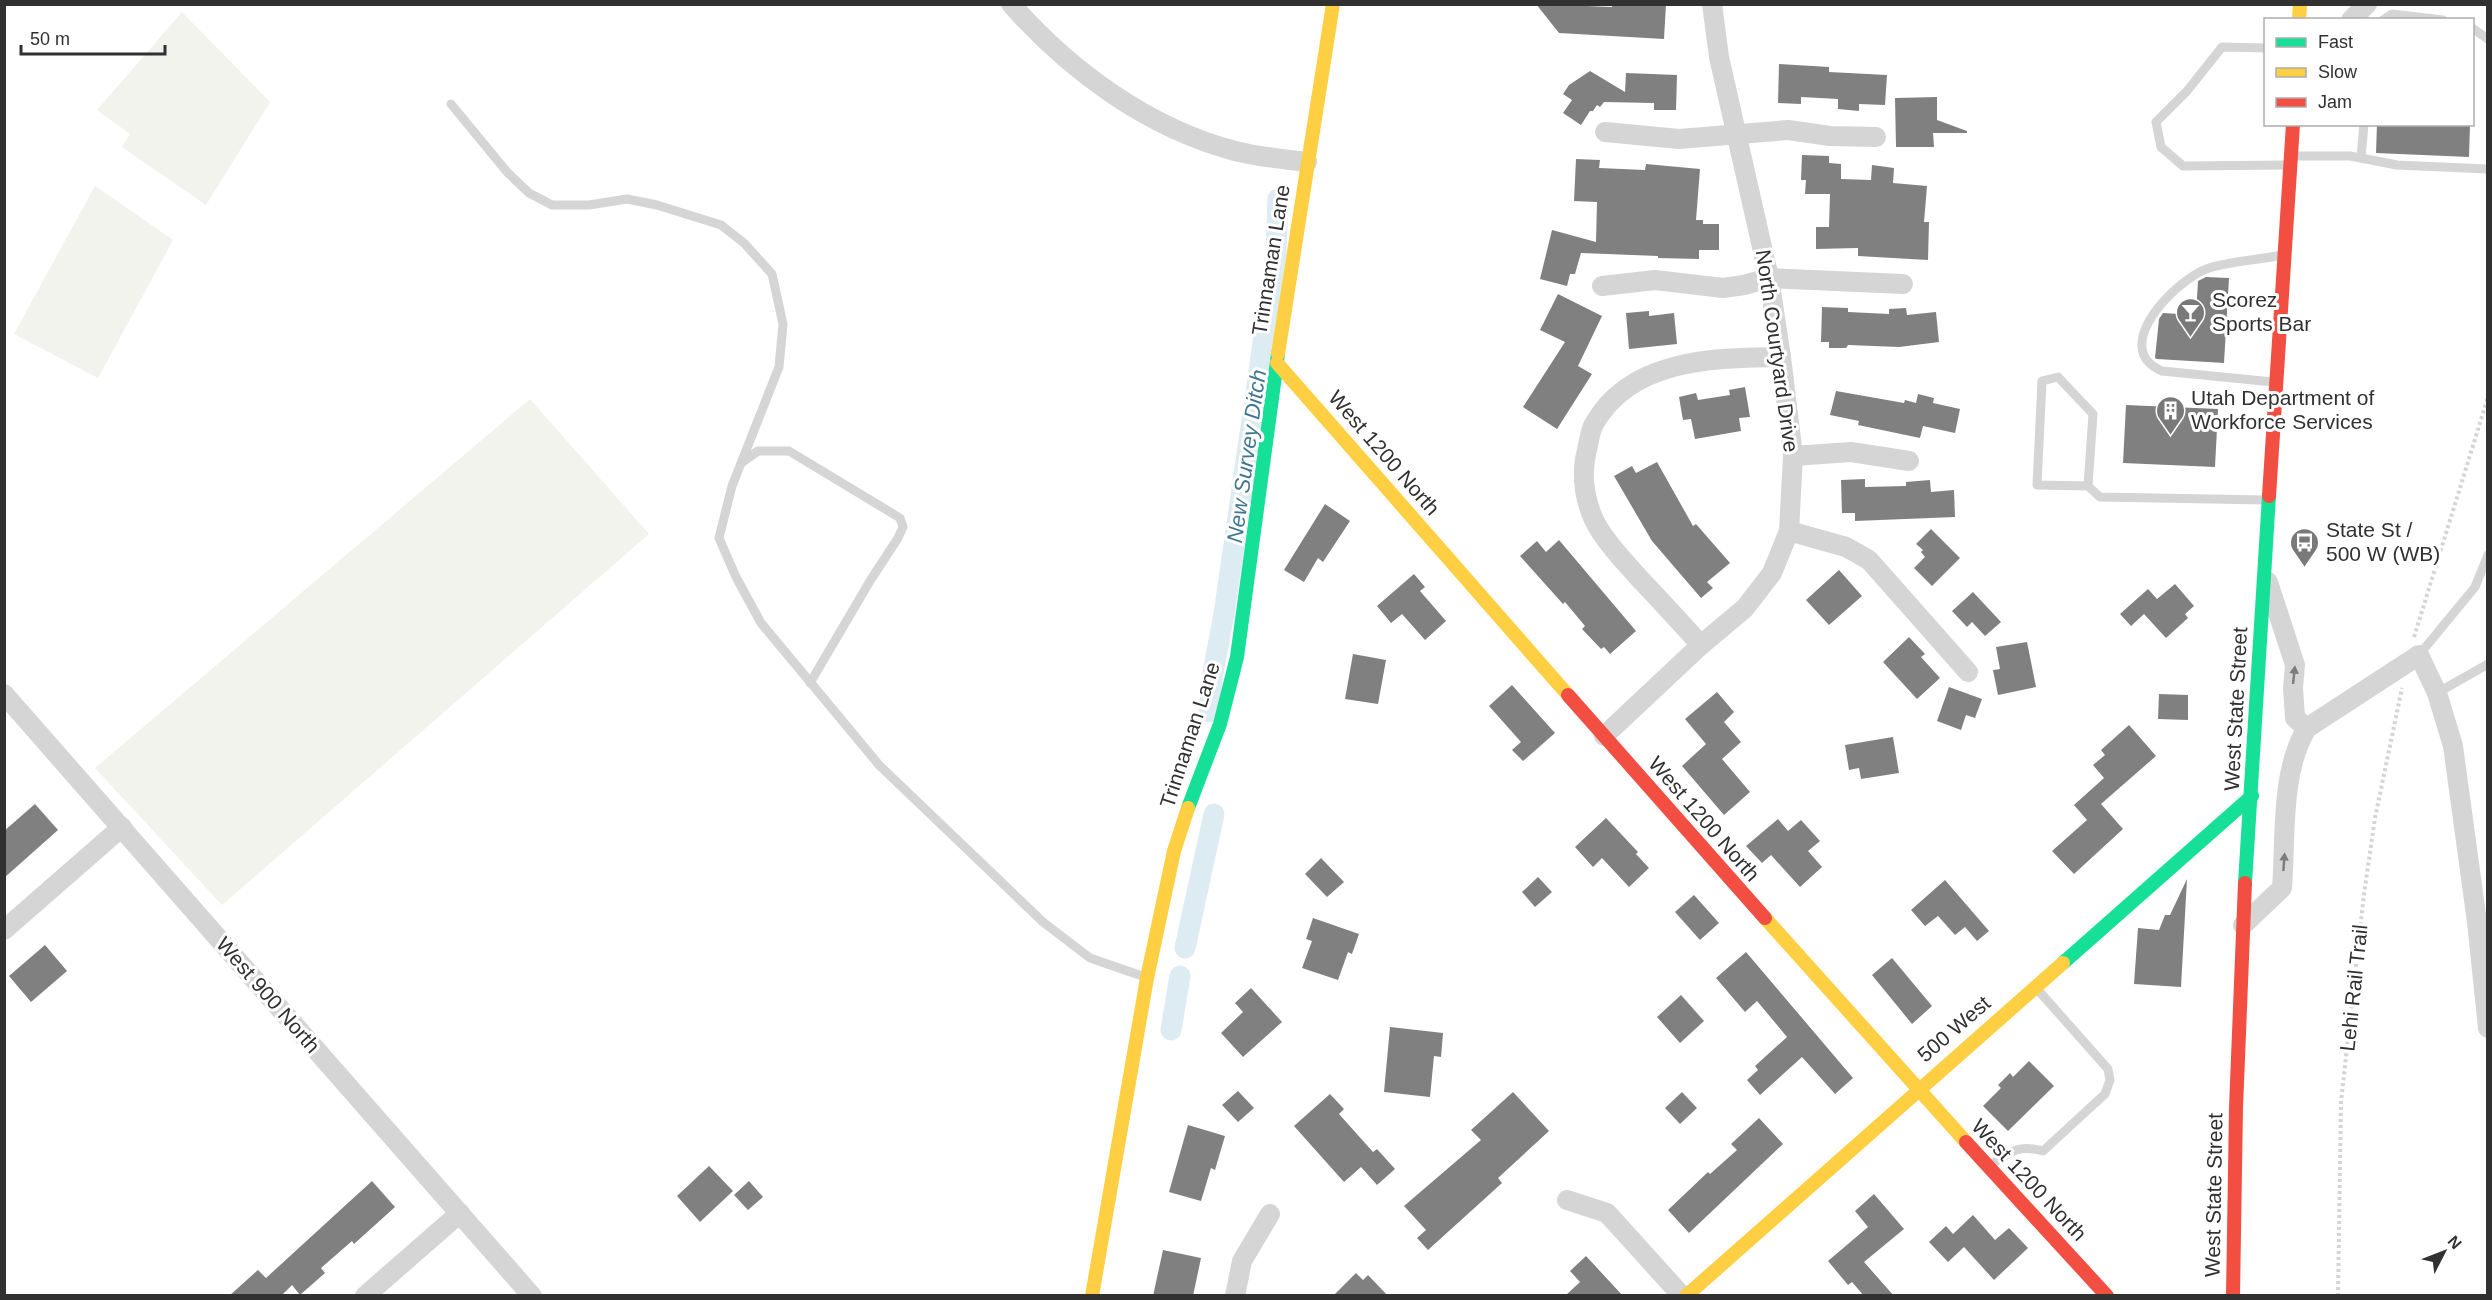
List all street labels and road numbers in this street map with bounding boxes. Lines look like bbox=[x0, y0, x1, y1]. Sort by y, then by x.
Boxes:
street label: Trinnaman Lane bbox=[1247, 183, 1294, 337]
street label: North Courtyard Drive bbox=[1752, 248, 1803, 454]
street label: West 1200 North bbox=[1324, 386, 1445, 520]
street label: West State Street bbox=[2220, 626, 2251, 792]
street label: Trinnaman Lane bbox=[1155, 659, 1224, 811]
street label: West 1200 North bbox=[1644, 752, 1765, 886]
street label: Lehi Rail Trail bbox=[2335, 923, 2372, 1052]
street label: West 900 North bbox=[212, 932, 325, 1057]
street label: 500 West bbox=[1913, 991, 1995, 1066]
street label: West State Street bbox=[2201, 1113, 2226, 1277]
street label: West 1200 North bbox=[1967, 1114, 2091, 1245]

